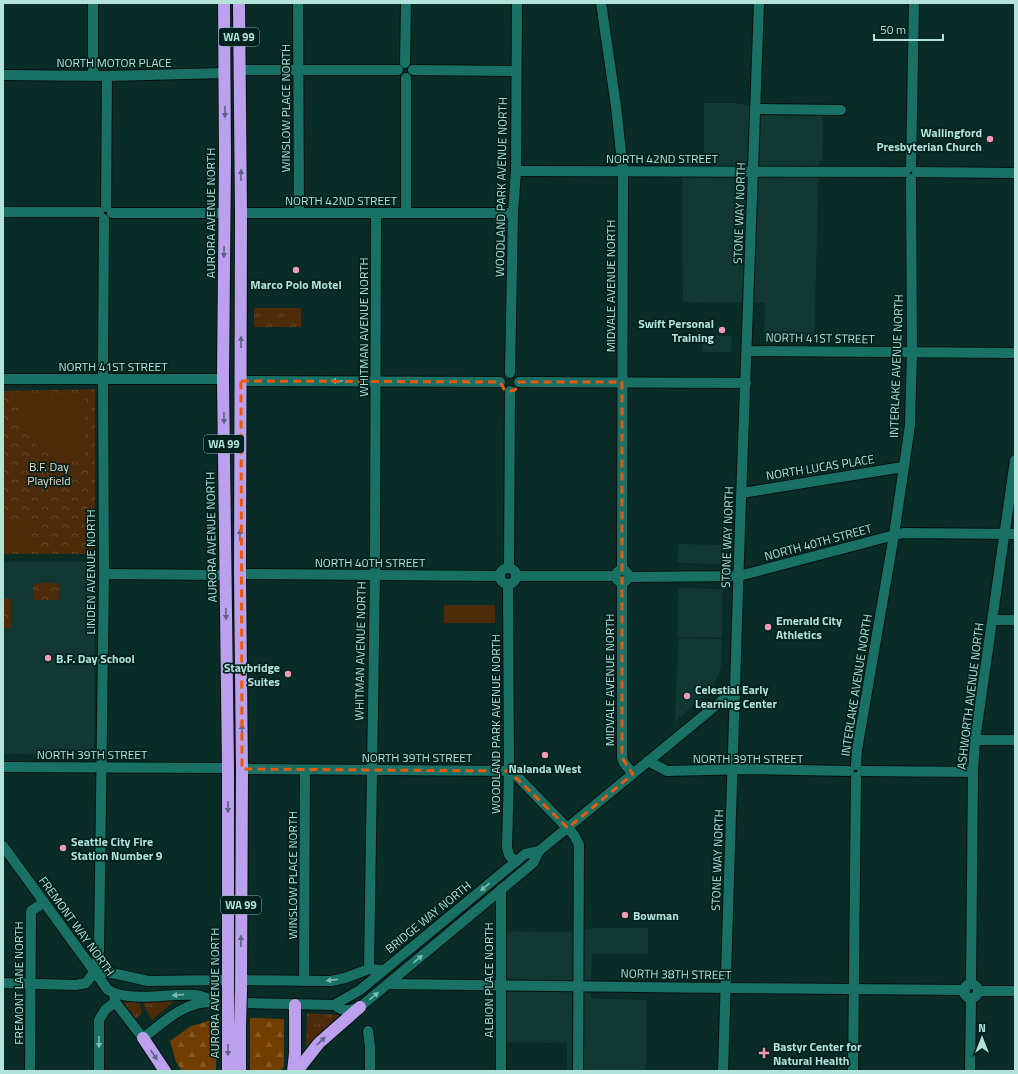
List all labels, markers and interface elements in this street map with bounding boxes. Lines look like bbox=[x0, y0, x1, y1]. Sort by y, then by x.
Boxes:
scale bar bbox=[874, 16, 943, 42]
text: 50 m bbox=[880, 20, 906, 39]
road number: WA 99 bbox=[219, 28, 259, 46]
street label: WINSLOW PLACE NORTH bbox=[276, 44, 295, 172]
street label: NORTH MOTOR PLACE bbox=[56, 53, 172, 72]
street label: WOODLAND PARK AVENUE NORTH bbox=[490, 97, 512, 277]
one-way arrow bbox=[222, 106, 228, 119]
place label: Wallingford Presbyterian Church bbox=[877, 123, 982, 156]
marker: Wallingford Presbyterian Church bbox=[985, 134, 995, 144]
street label: AURORA AVENUE NORTH bbox=[201, 148, 220, 278]
street label: NORTH 42ND STREET bbox=[606, 149, 719, 168]
street label: STONE WAY NORTH bbox=[728, 162, 750, 264]
one-way arrow bbox=[237, 169, 244, 181]
street label: NORTH 42ND STREET bbox=[285, 191, 398, 210]
street label: MIDVALE AVENUE NORTH bbox=[601, 220, 620, 352]
one-way arrow bbox=[221, 246, 227, 259]
street label: WHITMAN AVENUE NORTH bbox=[354, 257, 373, 397]
marker: Marco Polo Motel bbox=[291, 265, 301, 275]
place label: Marco Polo Motel bbox=[250, 275, 342, 294]
street label: INTERLAKE AVENUE NORTH bbox=[884, 294, 908, 438]
place label: Swift Personal Training bbox=[638, 314, 715, 347]
marker: Swift Personal Training bbox=[717, 325, 727, 335]
street label: NORTH 41ST STREET bbox=[765, 328, 875, 348]
one-way arrow bbox=[238, 335, 244, 348]
street label: NORTH 41ST STREET bbox=[58, 357, 168, 376]
one-way arrow bbox=[330, 378, 343, 384]
one-way arrow bbox=[221, 412, 227, 425]
road number: WA 99 bbox=[204, 435, 244, 453]
street label: NORTH LUCAS PLACE bbox=[764, 449, 876, 485]
park label: B.F. Day Playfield bbox=[27, 457, 71, 490]
street label: AURORA AVENUE NORTH bbox=[200, 472, 222, 602]
street label: STONE WAY NORTH bbox=[716, 486, 738, 588]
street label: LINDEN AVENUE NORTH bbox=[81, 509, 100, 635]
street label: NORTH 40TH STREET bbox=[762, 518, 875, 565]
one-way arrow bbox=[237, 528, 243, 541]
street label: NORTH 40TH STREET bbox=[315, 553, 426, 572]
street label: WHITMAN AVENUE NORTH bbox=[349, 581, 371, 721]
one-way arrow bbox=[223, 608, 230, 620]
place label: Emerald City Athletics bbox=[776, 611, 842, 644]
street label: INTERLAKE AVENUE NORTH bbox=[835, 613, 877, 757]
street label: MIDVALE AVENUE NORTH bbox=[600, 614, 619, 746]
street label: ASHWORTH AVENUE NORTH bbox=[952, 621, 988, 771]
marker: Emerald City Athletics bbox=[763, 622, 773, 632]
street label: WOODLAND PARK AVENUE NORTH bbox=[486, 634, 505, 814]
place label: B.F. Day School bbox=[56, 649, 135, 668]
marker: B.F. Day School bbox=[43, 653, 53, 663]
place label: Staybridge Suites bbox=[224, 658, 280, 691]
marker: Staybridge Suites bbox=[283, 669, 293, 679]
place label: Celestial Early Learning Center bbox=[695, 680, 777, 713]
marker: Celestial Early Learning Center bbox=[682, 691, 692, 701]
one-way arrow bbox=[239, 723, 245, 736]
street label: NORTH 39TH STREET bbox=[37, 745, 148, 764]
street label: NORTH 39TH STREET bbox=[362, 748, 473, 767]
street label: NORTH 39TH STREET bbox=[693, 749, 804, 768]
marker: Nalanda West bbox=[540, 750, 550, 760]
place label: Nalanda West bbox=[509, 759, 582, 778]
one-way arrow bbox=[225, 801, 231, 814]
street label: STONE WAY NORTH bbox=[706, 809, 728, 911]
street label: WINSLOW PLACE NORTH bbox=[283, 811, 302, 939]
place label: Seattle City Fire Station Number 9 bbox=[71, 832, 163, 865]
marker: Seattle City Fire Station Number 9 bbox=[58, 843, 68, 853]
street label: FREMONT WAY NORTH bbox=[34, 872, 120, 980]
street label: BRIDGE WAY NORTH bbox=[381, 876, 475, 958]
one-way arrow bbox=[480, 882, 491, 891]
road number: WA 99 bbox=[221, 896, 261, 914]
place label: Bowman bbox=[633, 906, 679, 925]
marker: Bowman bbox=[620, 910, 630, 920]
street label: FREMONT LANE NORTH bbox=[9, 921, 28, 1045]
street label: ALBION PLACE NORTH bbox=[479, 922, 498, 1038]
street label: AURORA AVENUE NORTH bbox=[205, 928, 224, 1058]
one-way arrow bbox=[238, 934, 244, 947]
one-way arrow bbox=[413, 955, 423, 963]
street label: NORTH 38TH STREET bbox=[621, 964, 732, 984]
one-way arrow bbox=[325, 977, 338, 983]
one-way arrow bbox=[369, 991, 380, 1000]
one-way arrow bbox=[172, 992, 184, 999]
north arrow bbox=[962, 1018, 1002, 1058]
text: N bbox=[978, 1020, 986, 1036]
one-way arrow bbox=[96, 1036, 102, 1049]
one-way arrow bbox=[317, 1037, 326, 1046]
place label: Bastyr Center for Natural Health bbox=[773, 1037, 862, 1070]
one-way arrow bbox=[225, 1044, 231, 1057]
marker: Bastyr Center for Natural Health bbox=[758, 1047, 770, 1059]
one-way arrow bbox=[150, 1049, 158, 1060]

